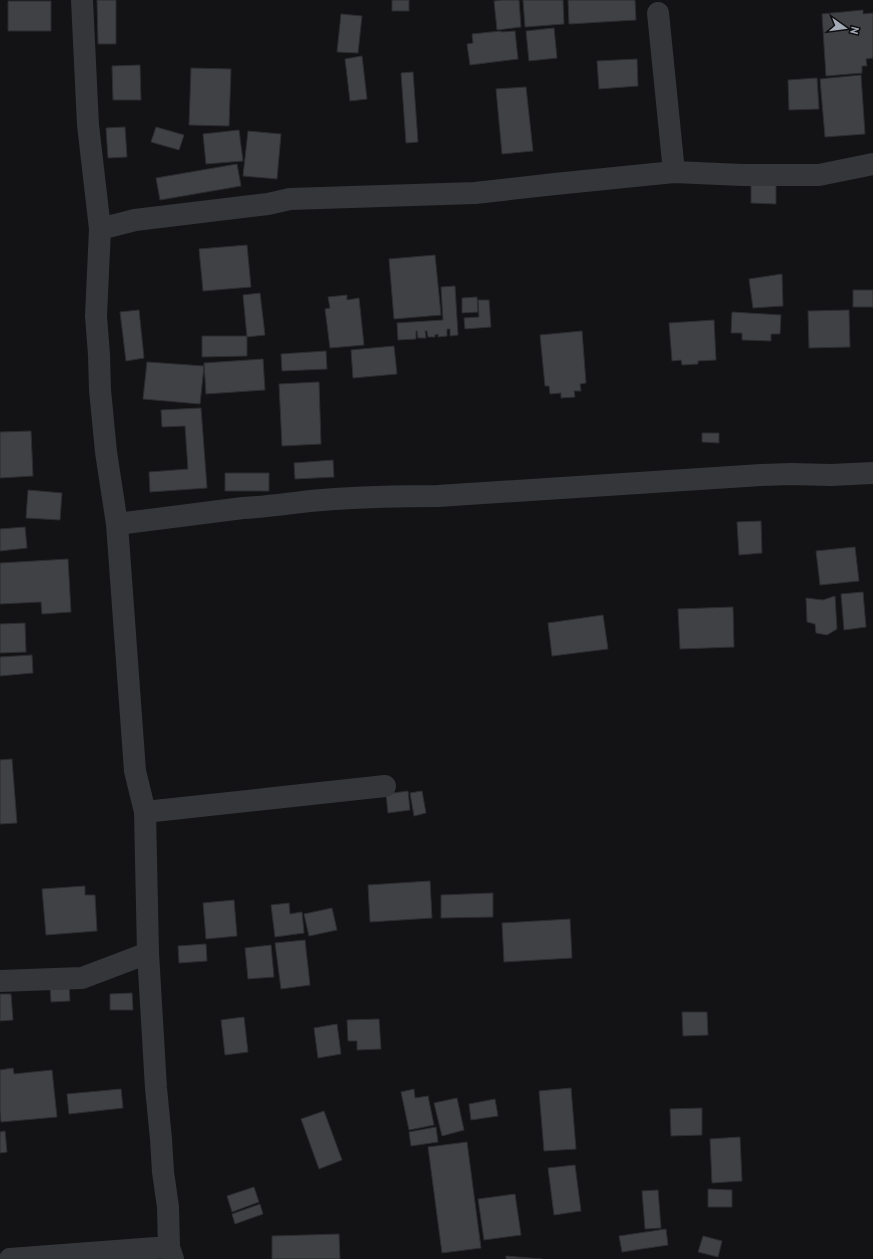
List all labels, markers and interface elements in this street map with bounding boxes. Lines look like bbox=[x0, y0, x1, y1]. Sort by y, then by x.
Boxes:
north arrow bbox=[825, 8, 865, 48]
text: N bbox=[847, 25, 862, 36]

